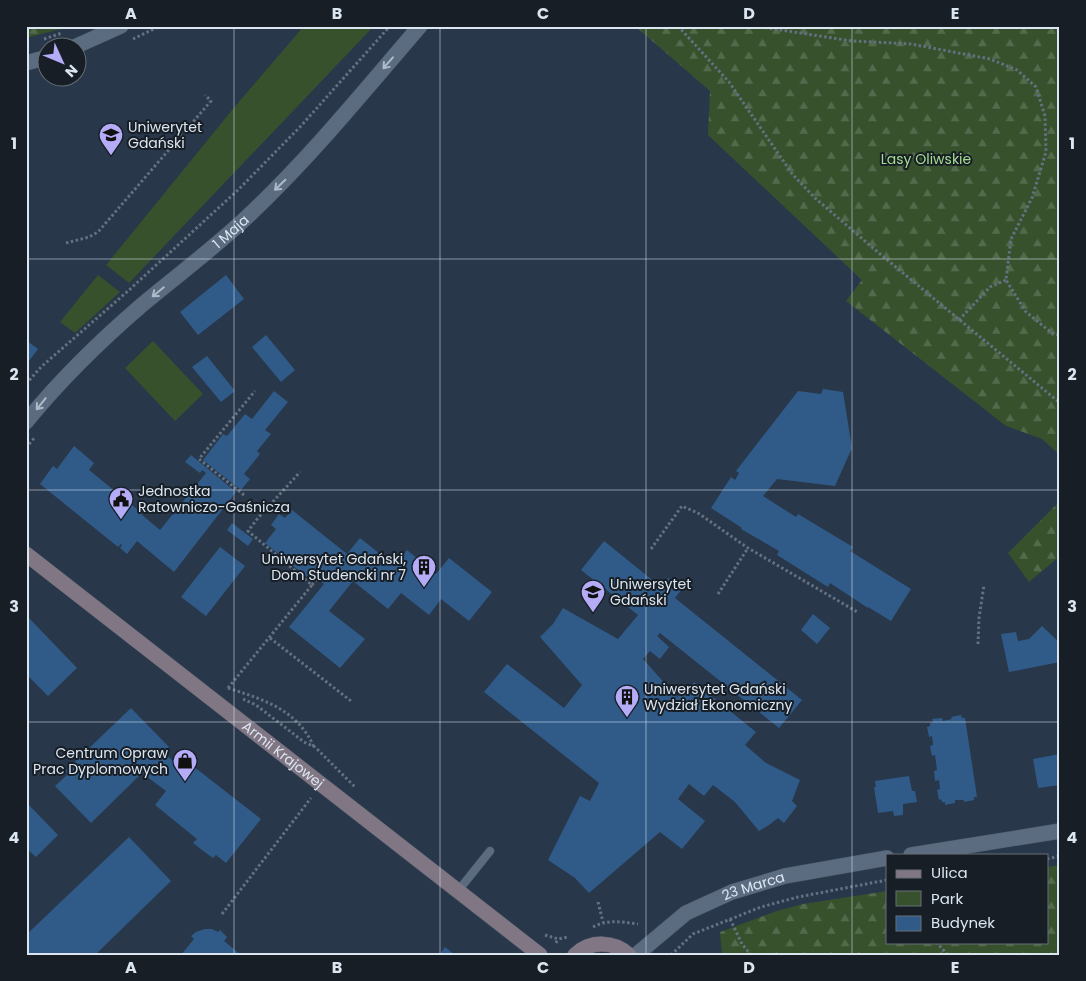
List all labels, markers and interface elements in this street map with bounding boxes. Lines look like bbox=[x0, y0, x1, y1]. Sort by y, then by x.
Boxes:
text: A bbox=[125, 2, 137, 25]
text: B bbox=[332, 2, 342, 25]
text: C bbox=[537, 2, 549, 25]
text: D bbox=[743, 2, 755, 25]
text: E bbox=[951, 2, 959, 25]
north arrow bbox=[38, 38, 88, 88]
one-way arrow bbox=[383, 56, 394, 69]
text: N bbox=[61, 60, 82, 82]
place label: Uniwerytet Gdański bbox=[128, 117, 202, 153]
school or university icon: Uniwerytet Gdański bbox=[98, 122, 124, 156]
text: 1 bbox=[11, 132, 17, 155]
text: 1 bbox=[1069, 132, 1075, 155]
park label: Lasy Oliwskie bbox=[881, 149, 972, 169]
one-way arrow bbox=[274, 179, 287, 191]
street label: 1 Maja bbox=[208, 210, 253, 253]
one-way arrow bbox=[152, 286, 165, 297]
text: 2 bbox=[9, 363, 19, 386]
text: 2 bbox=[1067, 363, 1077, 386]
one-way arrow bbox=[35, 397, 46, 410]
place label: Jednostka Ratowniczo-Gaśnicza bbox=[138, 481, 290, 517]
public building icon: Jednostka Ratowniczo-Gaśnicza bbox=[108, 486, 134, 520]
place label: Uniwersytet Gdański, Dom Studencki nr 7 bbox=[261, 549, 406, 585]
building icon: Uniwersytet Gdański, Dom Studencki nr 7 bbox=[411, 554, 437, 588]
place label: Uniwersytet Gdański bbox=[610, 574, 691, 610]
school or university icon: Uniwersytet Gdański bbox=[580, 579, 606, 613]
text: 3 bbox=[9, 595, 19, 618]
text: 3 bbox=[1067, 595, 1077, 618]
place label: Uniwersytet Gdański Wydział Ekonomiczny bbox=[644, 679, 793, 715]
building icon: Uniwersytet Gdański Wydział Ekonomiczny bbox=[614, 684, 640, 718]
street label: Armii Krajowej bbox=[238, 716, 328, 793]
place label: Centrum Opraw Prac Dyplomowych bbox=[33, 743, 169, 779]
shop icon: Centrum Opraw Prac Dyplomowych bbox=[172, 748, 198, 782]
text: 4 bbox=[9, 826, 20, 849]
text: 4 bbox=[1067, 826, 1078, 849]
legend bbox=[886, 854, 1048, 944]
text: Ulica bbox=[931, 862, 968, 883]
street label: 23 Marca bbox=[719, 867, 787, 905]
text: Park bbox=[931, 888, 963, 909]
text: Budynek bbox=[931, 912, 995, 933]
text: A bbox=[125, 956, 137, 979]
text: B bbox=[332, 956, 342, 979]
text: C bbox=[537, 956, 549, 979]
text: D bbox=[743, 956, 755, 979]
text: E bbox=[951, 956, 959, 979]

